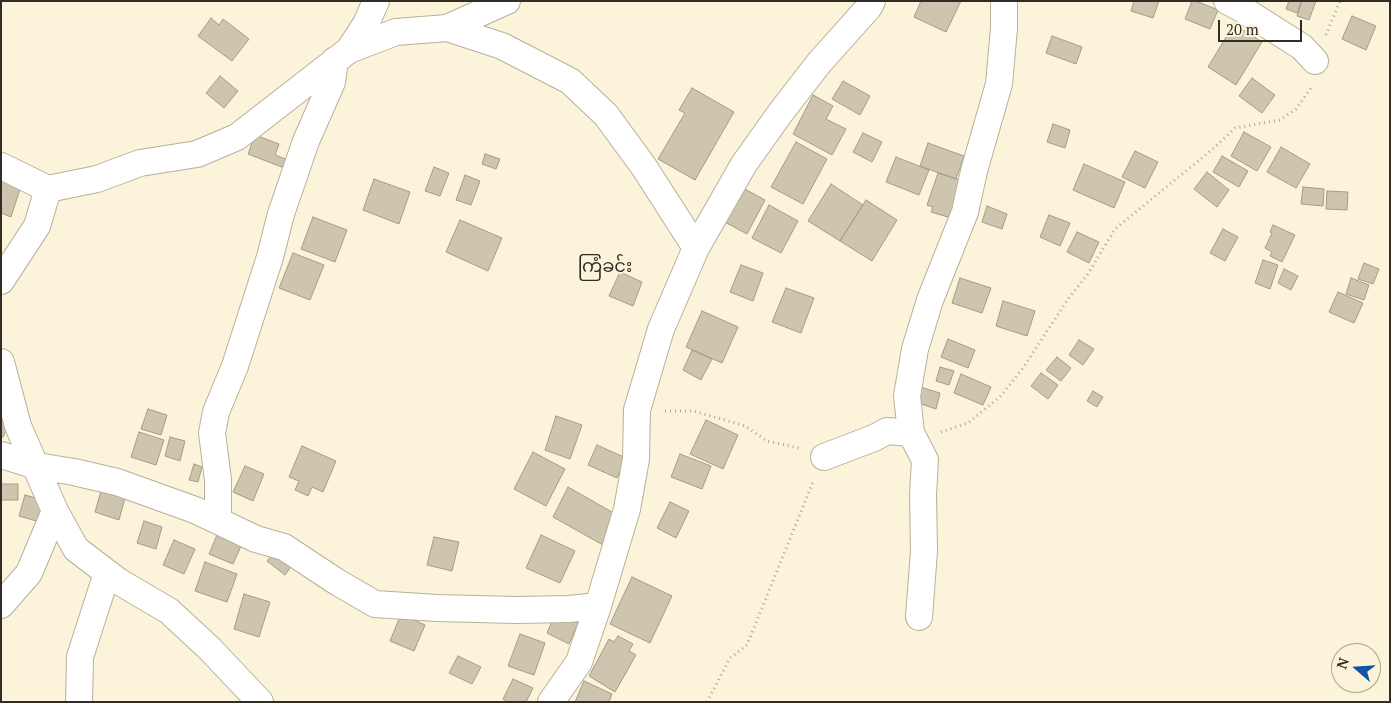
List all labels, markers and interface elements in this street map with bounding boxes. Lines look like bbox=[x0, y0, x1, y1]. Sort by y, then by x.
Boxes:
scale bar bbox=[1221, 10, 1305, 42]
text: 20 m bbox=[1226, 19, 1259, 39]
district label: ကြံခင်း bbox=[578, 256, 632, 278]
north arrow bbox=[1331, 643, 1381, 693]
text: N bbox=[1332, 655, 1353, 671]

